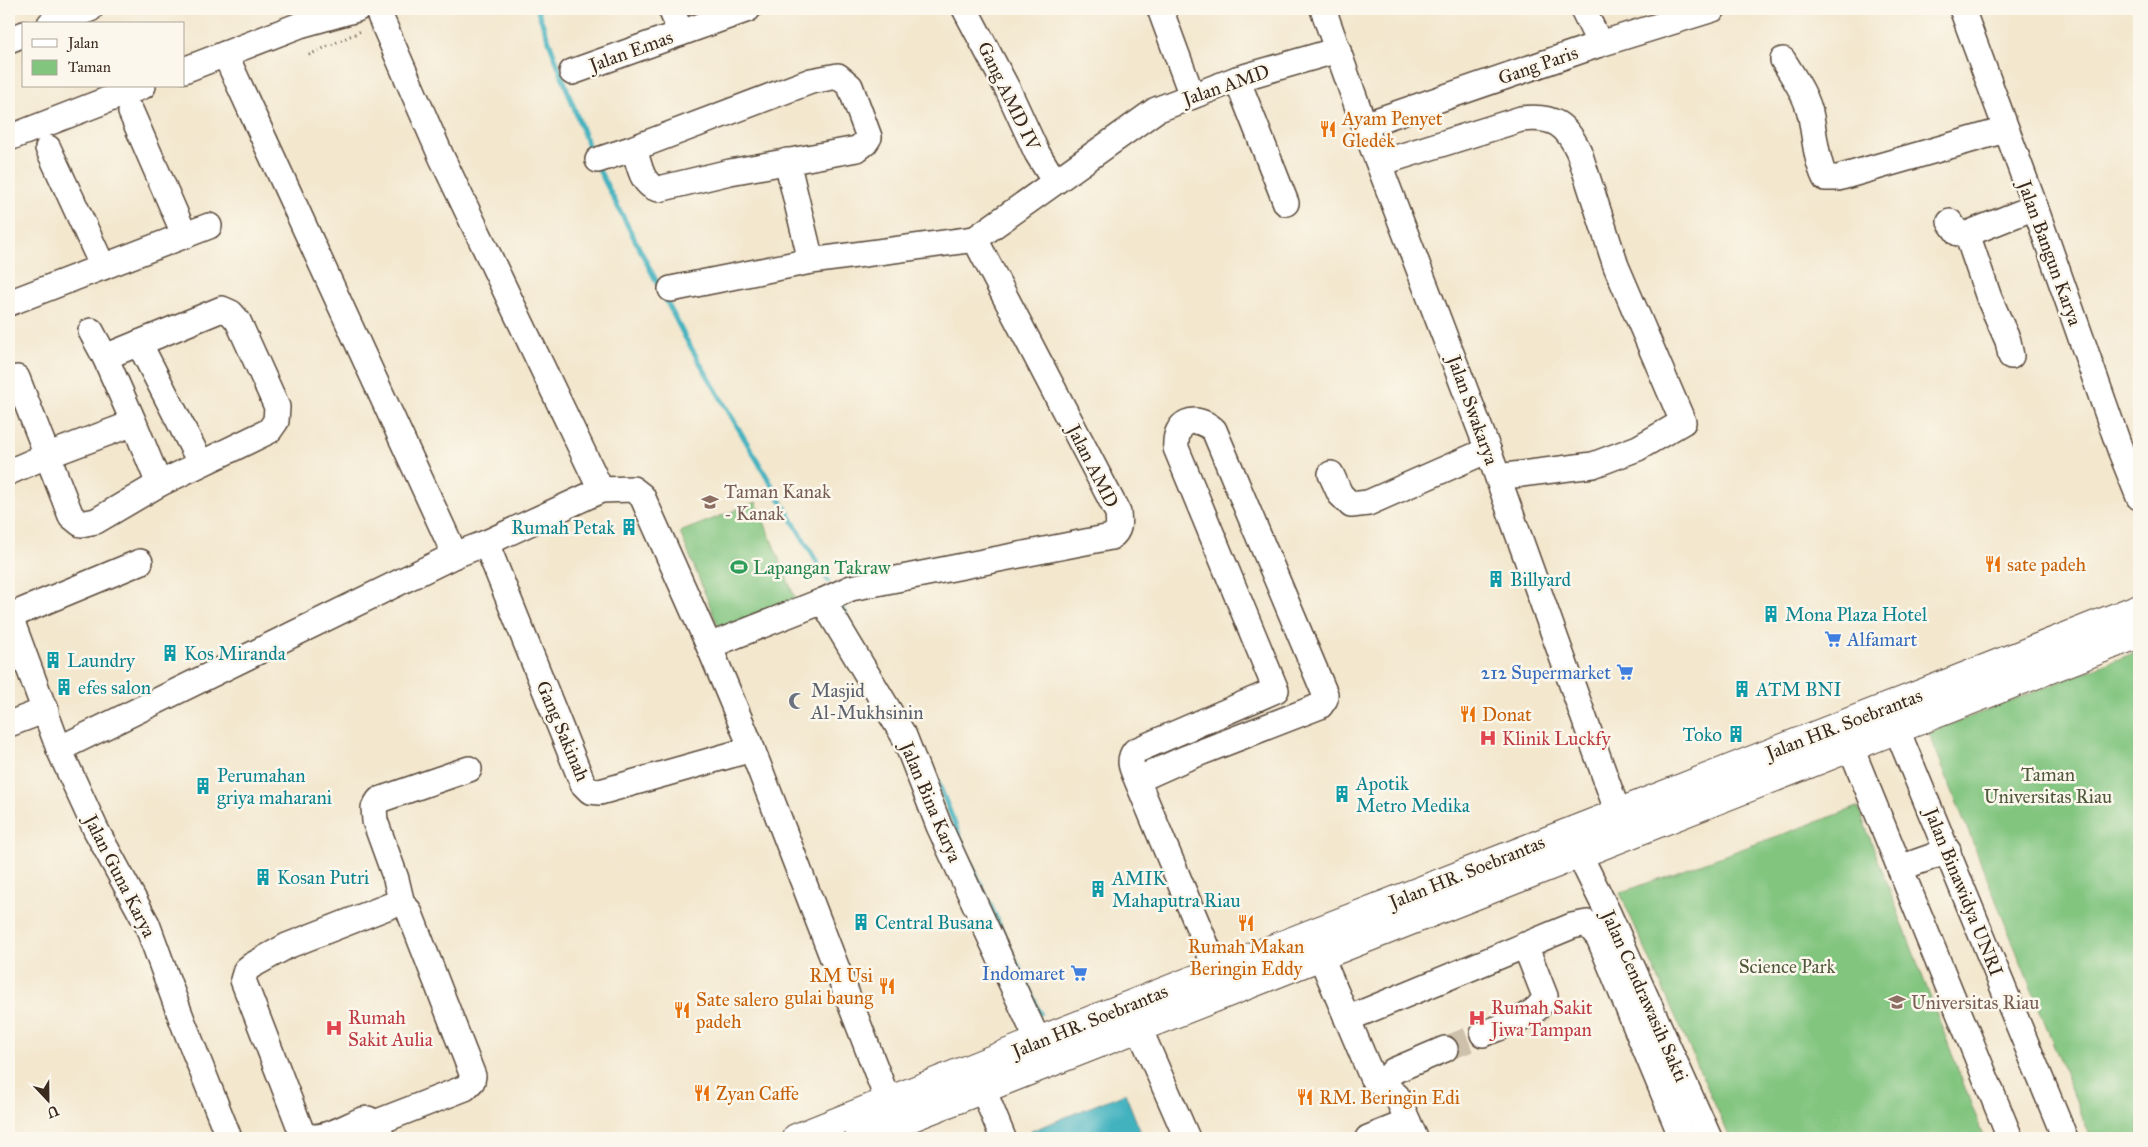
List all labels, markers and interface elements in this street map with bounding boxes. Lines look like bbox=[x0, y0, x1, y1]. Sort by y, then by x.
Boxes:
legend bbox=[22, 22, 185, 88]
street label: Jalan Emas bbox=[584, 25, 676, 78]
text: Jalan bbox=[66, 34, 99, 53]
street label: Gang AMD IV bbox=[972, 38, 1046, 155]
street label: Gang Paris bbox=[1495, 41, 1581, 90]
text: Taman bbox=[68, 58, 111, 76]
street label: Jalan AMD bbox=[1178, 59, 1273, 112]
place label: Ayam Penyet Gledek bbox=[1341, 107, 1443, 152]
restaurant icon: Ayam Penyet Gledek bbox=[1318, 119, 1338, 139]
street label: Jalan Bangun Karya bbox=[2011, 175, 2087, 330]
street label: Jalan Swakarya bbox=[1441, 350, 1504, 469]
street label: Jalan AMD bbox=[1060, 419, 1124, 512]
place label: Taman Kanak - Kanak bbox=[724, 480, 831, 525]
school or university icon: Taman Kanak - Kanak bbox=[700, 492, 720, 512]
place label: Rumah Petak bbox=[511, 516, 615, 539]
building icon: Rumah Petak bbox=[619, 517, 639, 537]
place label: sate padeh bbox=[2007, 553, 2087, 576]
restaurant icon: sate padeh bbox=[1983, 554, 2003, 574]
place label: Lapangan Takraw bbox=[753, 556, 891, 580]
sports icon: Lapangan Takraw bbox=[729, 557, 749, 577]
place label: Billyard bbox=[1510, 568, 1572, 591]
building icon: Billyard bbox=[1486, 569, 1506, 589]
place label: Mona Plaza Hotel bbox=[1785, 603, 1928, 626]
building icon: Mona Plaza Hotel bbox=[1761, 604, 1781, 624]
place label: Alfamart bbox=[1846, 628, 1917, 651]
supermarket icon: Alfamart bbox=[1823, 629, 1843, 649]
place label: Kos Miranda bbox=[184, 642, 287, 665]
building icon: Kos Miranda bbox=[160, 643, 180, 663]
place label: Laundry bbox=[67, 649, 136, 672]
building icon: Laundry bbox=[43, 650, 63, 670]
place label: 212 Supermarket bbox=[1481, 661, 1611, 684]
supermarket icon: 212 Supermarket bbox=[1615, 662, 1635, 682]
place label: efes salon bbox=[78, 676, 151, 699]
building icon: efes salon bbox=[54, 677, 74, 697]
street label: Gang Sakinah bbox=[531, 677, 595, 786]
place label: ATM BNI bbox=[1755, 678, 1842, 701]
place label: Masjid Al-Mukhsinin bbox=[810, 679, 924, 724]
building icon: ATM BNI bbox=[1732, 679, 1752, 699]
street label: Jalan HR. Soebrantas bbox=[1761, 684, 1926, 766]
mosque icon: Masjid Al-Mukhsinin bbox=[787, 691, 807, 711]
place label: Donat bbox=[1482, 703, 1532, 726]
restaurant icon: Donat bbox=[1458, 704, 1478, 724]
place label: Toko bbox=[1683, 723, 1722, 746]
building icon: Toko bbox=[1726, 724, 1746, 744]
place label: Klinik Luckfy bbox=[1502, 727, 1612, 750]
hospital icon: Klinik Luckfy bbox=[1478, 728, 1498, 748]
street label: Jalan Bina Karya bbox=[894, 737, 967, 867]
park label: Taman Universitas Riau bbox=[1984, 763, 2112, 808]
place label: Perumahan griya maharani bbox=[217, 764, 332, 810]
place label: Apotik Metro Medika bbox=[1355, 772, 1471, 817]
building icon: Perumahan griya maharani bbox=[193, 776, 213, 796]
building icon: Apotik Metro Medika bbox=[1332, 784, 1352, 804]
street label: Jalan Binawidya UNRI bbox=[1918, 803, 2008, 980]
street label: Jalan Guna Karya bbox=[77, 809, 161, 943]
street label: Jalan HR. Soebrantas bbox=[1384, 830, 1549, 915]
place label: Kosan Putri bbox=[277, 866, 369, 889]
building icon: Kosan Putri bbox=[253, 867, 273, 887]
place label: AMIK Mahaputra Riau bbox=[1111, 867, 1241, 912]
building icon: AMIK Mahaputra Riau bbox=[1088, 879, 1108, 899]
street label: Jalan Cendrawasih Sakti bbox=[1595, 905, 1693, 1086]
place label: Central Busana bbox=[875, 911, 994, 934]
building icon: Central Busana bbox=[851, 912, 871, 932]
restaurant icon: Rumah Makan Beringin Eddy bbox=[1236, 913, 1256, 933]
place label: Rumah Makan Beringin Eddy bbox=[1188, 935, 1304, 981]
park label: Science Park bbox=[1739, 955, 1836, 978]
place label: Indomaret bbox=[982, 962, 1065, 985]
supermarket icon: Indomaret bbox=[1069, 963, 1089, 983]
place label: RM Usi gulai baung bbox=[785, 964, 873, 1010]
restaurant icon: RM Usi gulai baung bbox=[877, 976, 897, 996]
street label: Jalan HR. Soebrantas bbox=[1007, 979, 1172, 1064]
place label: Sate salero padeh bbox=[695, 988, 779, 1033]
place label: Universitas Riau bbox=[1911, 991, 2039, 1014]
school or university icon: Universitas Riau bbox=[1887, 992, 1907, 1012]
place label: Rumah Sakit Jiwa Tampan bbox=[1489, 996, 1593, 1042]
restaurant icon: Sate salero padeh bbox=[672, 1000, 692, 1020]
place label: Rumah Sakit Aulia bbox=[348, 1006, 434, 1051]
hospital icon: Rumah Sakit Jiwa Tampan bbox=[1467, 1008, 1487, 1028]
hospital icon: Rumah Sakit Aulia bbox=[324, 1018, 344, 1038]
north arrow bbox=[22, 1074, 72, 1124]
place label: Zyan Caffe bbox=[716, 1082, 799, 1105]
restaurant icon: Zyan Caffe bbox=[692, 1083, 712, 1103]
place label: RM. Beringin Edi bbox=[1319, 1086, 1460, 1110]
restaurant icon: RM. Beringin Edi bbox=[1295, 1087, 1315, 1107]
text: U bbox=[44, 1102, 61, 1122]

